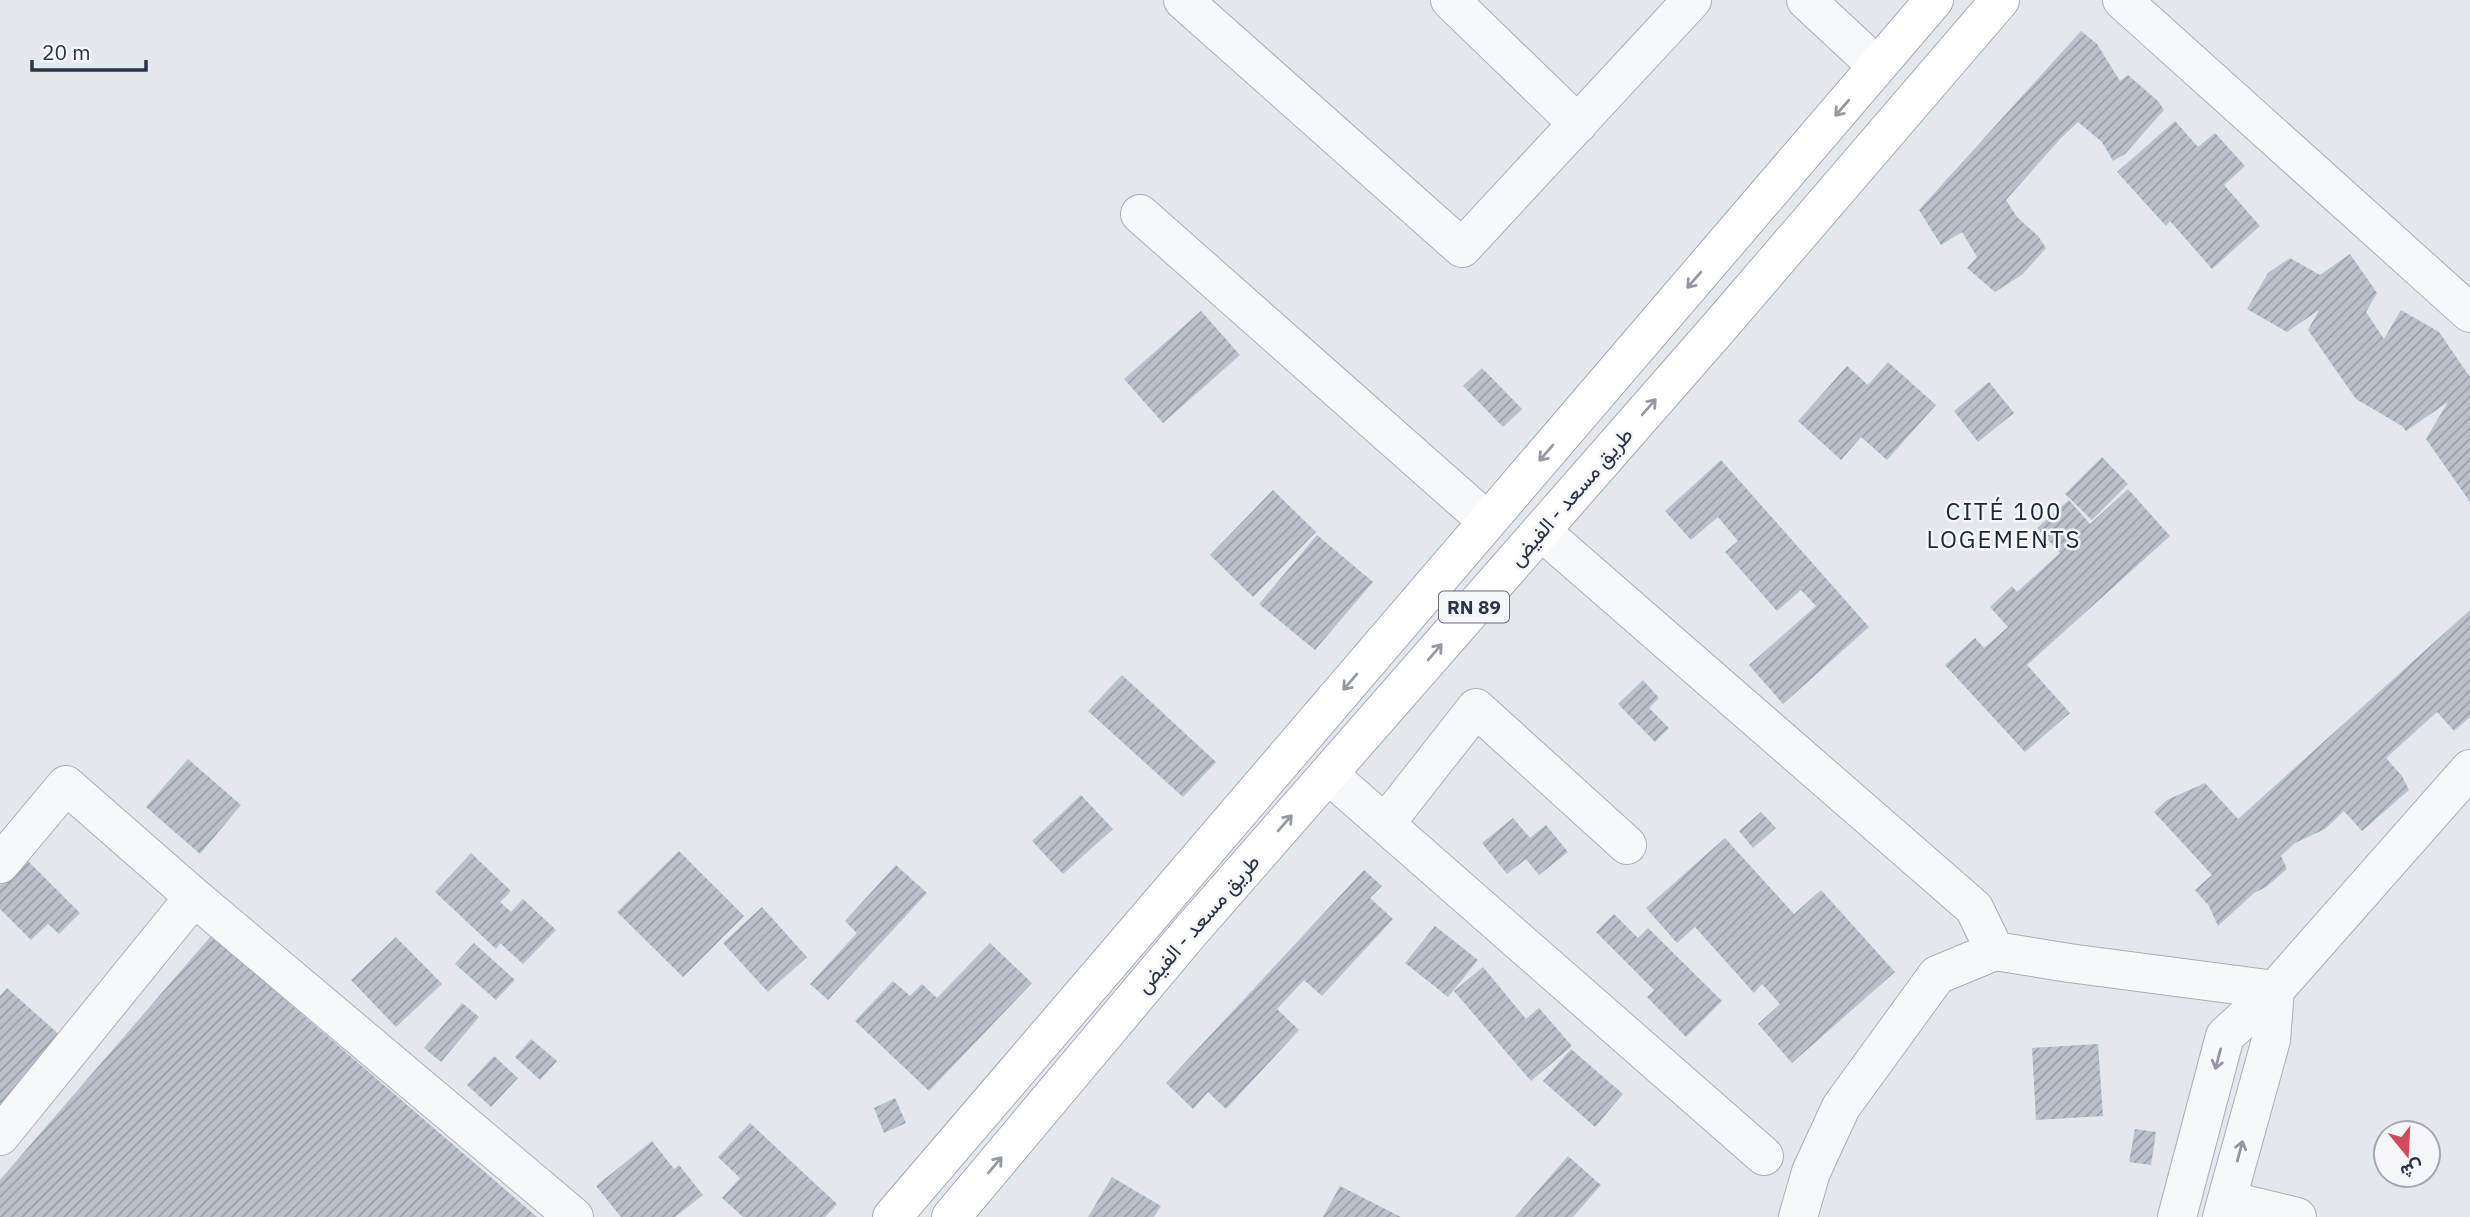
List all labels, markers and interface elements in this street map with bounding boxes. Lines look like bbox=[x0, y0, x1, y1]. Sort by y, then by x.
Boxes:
scale bar bbox=[32, 28, 145, 72]
text: 20 m bbox=[42, 38, 91, 66]
one-way arrow bbox=[1834, 98, 1849, 116]
one-way arrow bbox=[1686, 271, 1701, 289]
one-way arrow bbox=[1641, 398, 1657, 416]
street label: طريق مسعد - الفيض bbox=[1502, 421, 1638, 572]
one-way arrow bbox=[1538, 444, 1554, 462]
district label: CITÉ 100 LOGEMENTS bbox=[1927, 495, 2081, 555]
road number: RN 89 bbox=[1439, 592, 1509, 622]
one-way arrow bbox=[1427, 643, 1443, 661]
one-way arrow bbox=[1342, 673, 1358, 691]
one-way arrow bbox=[1277, 814, 1293, 832]
street label: طريق مسعد - الفيض bbox=[1129, 848, 1265, 999]
one-way arrow bbox=[2211, 1048, 2224, 1070]
north arrow bbox=[2372, 1119, 2442, 1189]
one-way arrow bbox=[2234, 1140, 2247, 1163]
text: ش bbox=[2398, 1155, 2427, 1185]
one-way arrow bbox=[987, 1156, 1003, 1174]

